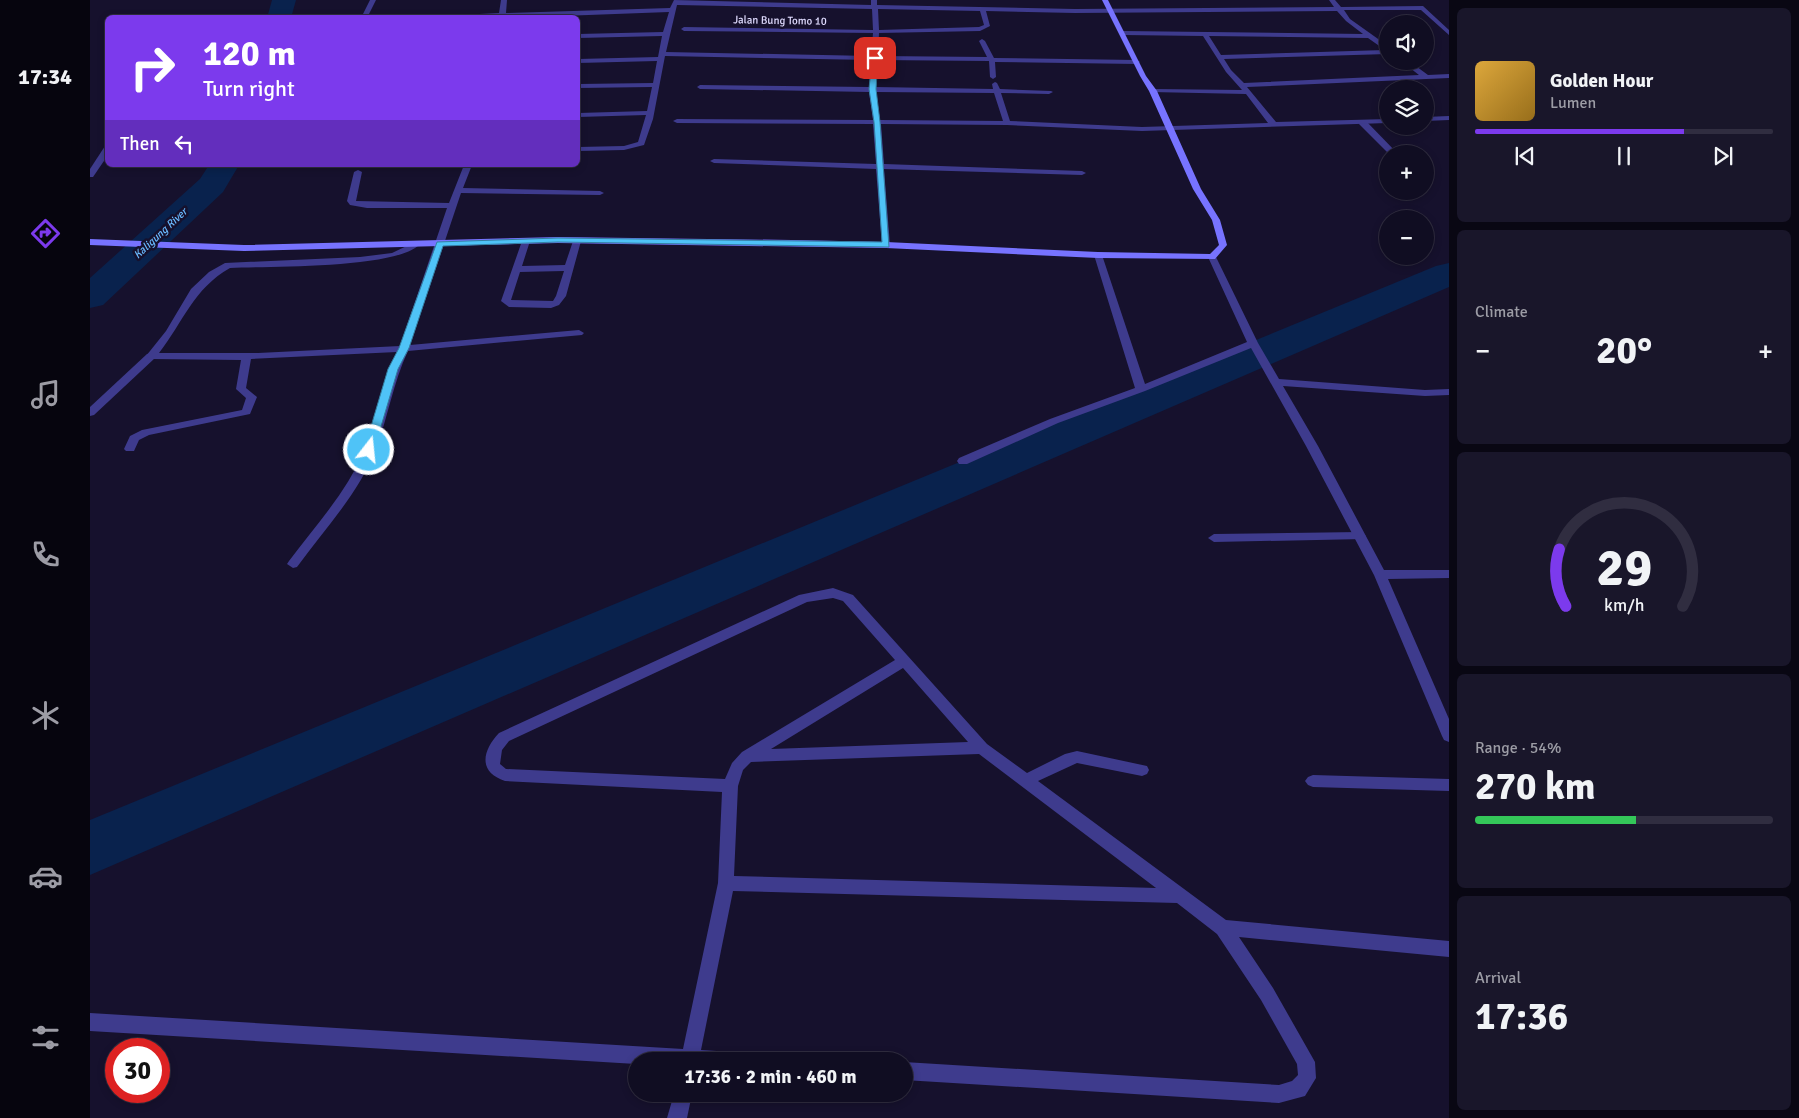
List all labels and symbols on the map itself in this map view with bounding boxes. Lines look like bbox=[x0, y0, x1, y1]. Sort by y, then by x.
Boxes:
street label: Jalan Bung Tomo 10 bbox=[733, 13, 827, 28]
pin bbox=[854, 37, 896, 79]
water label: Kaligung River bbox=[131, 204, 191, 261]
position arrow bbox=[342, 423, 394, 475]
speed limit sign: 30 bbox=[105, 1038, 170, 1103]

